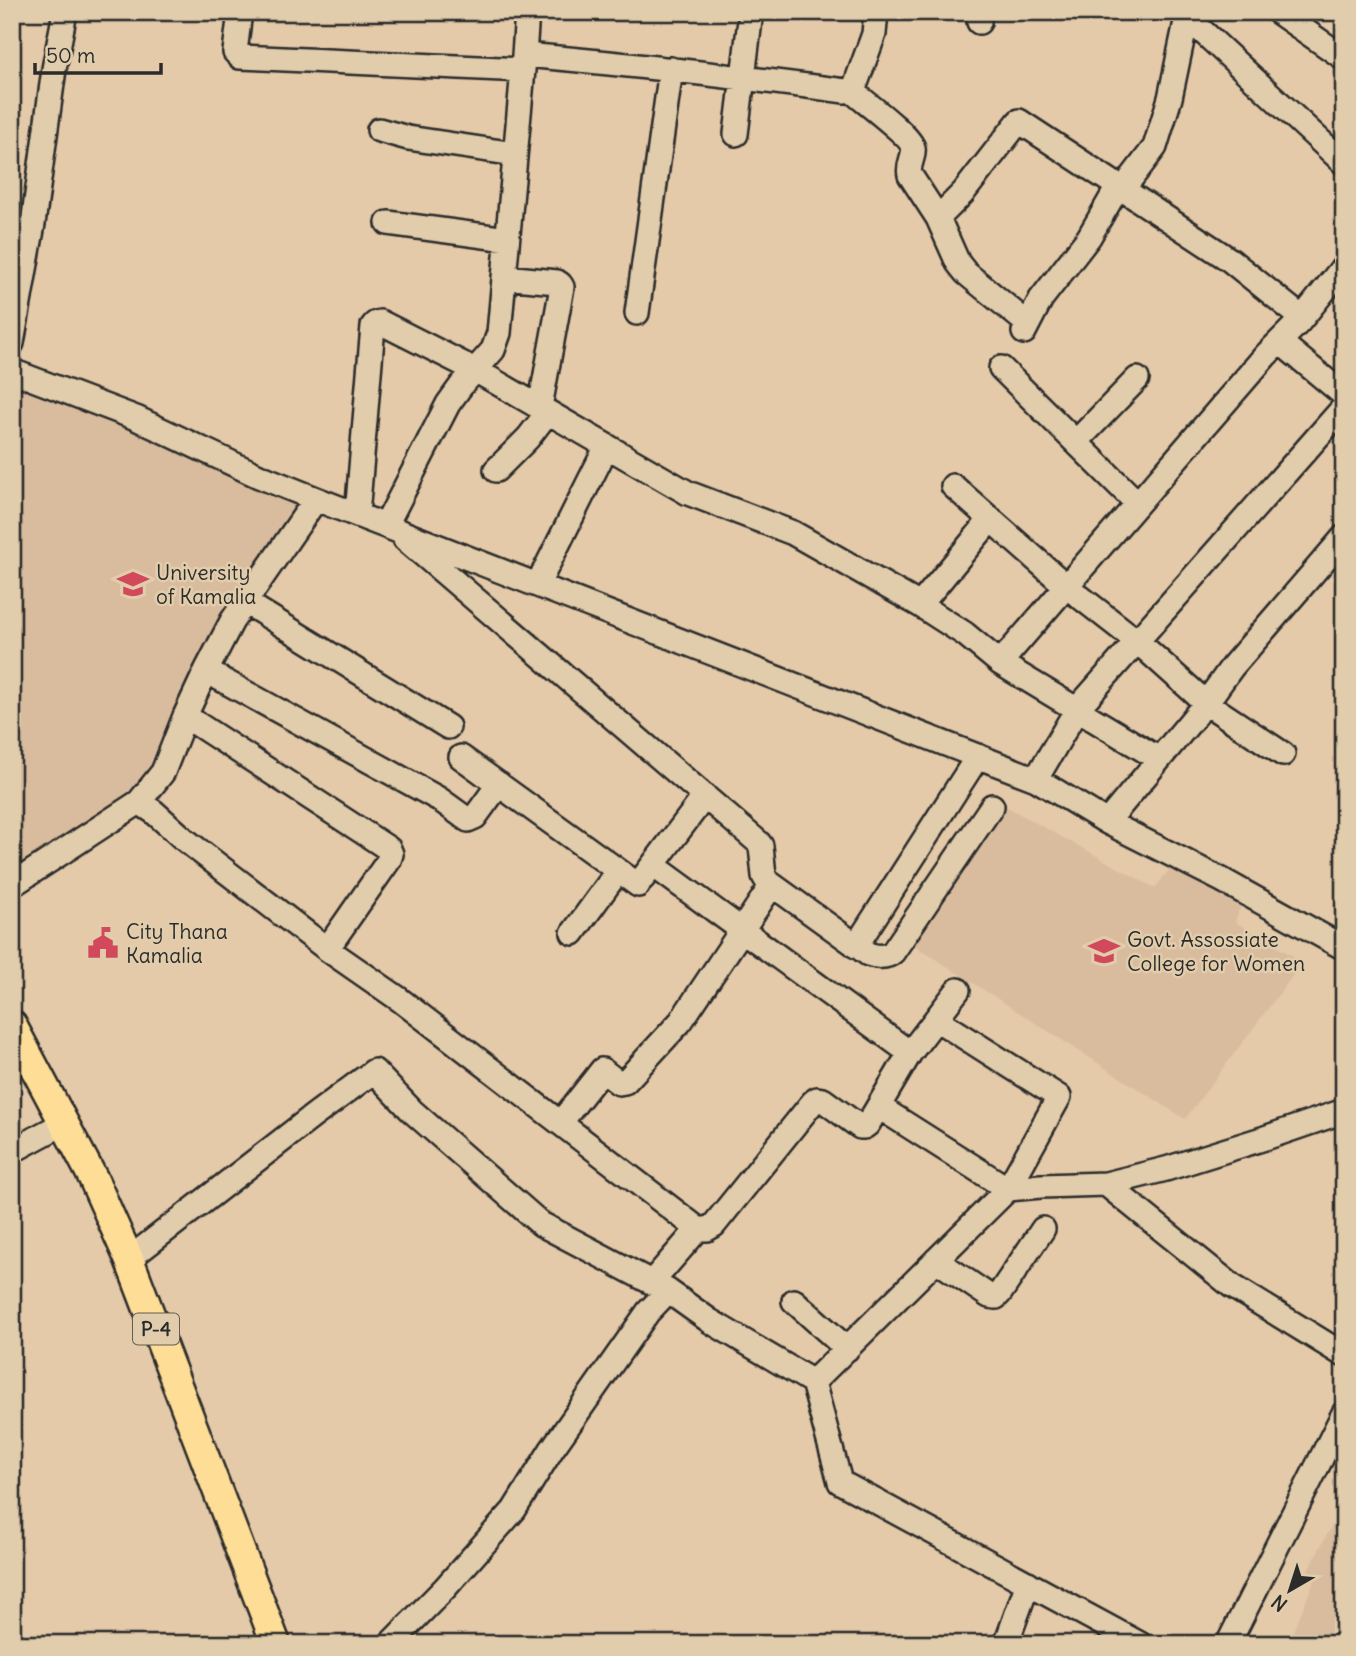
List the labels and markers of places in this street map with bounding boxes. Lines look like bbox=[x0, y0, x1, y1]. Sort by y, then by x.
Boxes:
place label: University of Kamalia bbox=[156, 559, 256, 610]
school or university icon: University of Kamalia bbox=[116, 567, 150, 601]
place label: City Thana Kamalia bbox=[126, 918, 228, 969]
public building icon: City Thana Kamalia bbox=[86, 926, 120, 960]
place label: Govt. Assossiate College for Women bbox=[1127, 926, 1305, 977]
school or university icon: Govt. Assossiate College for Women bbox=[1087, 934, 1121, 968]

